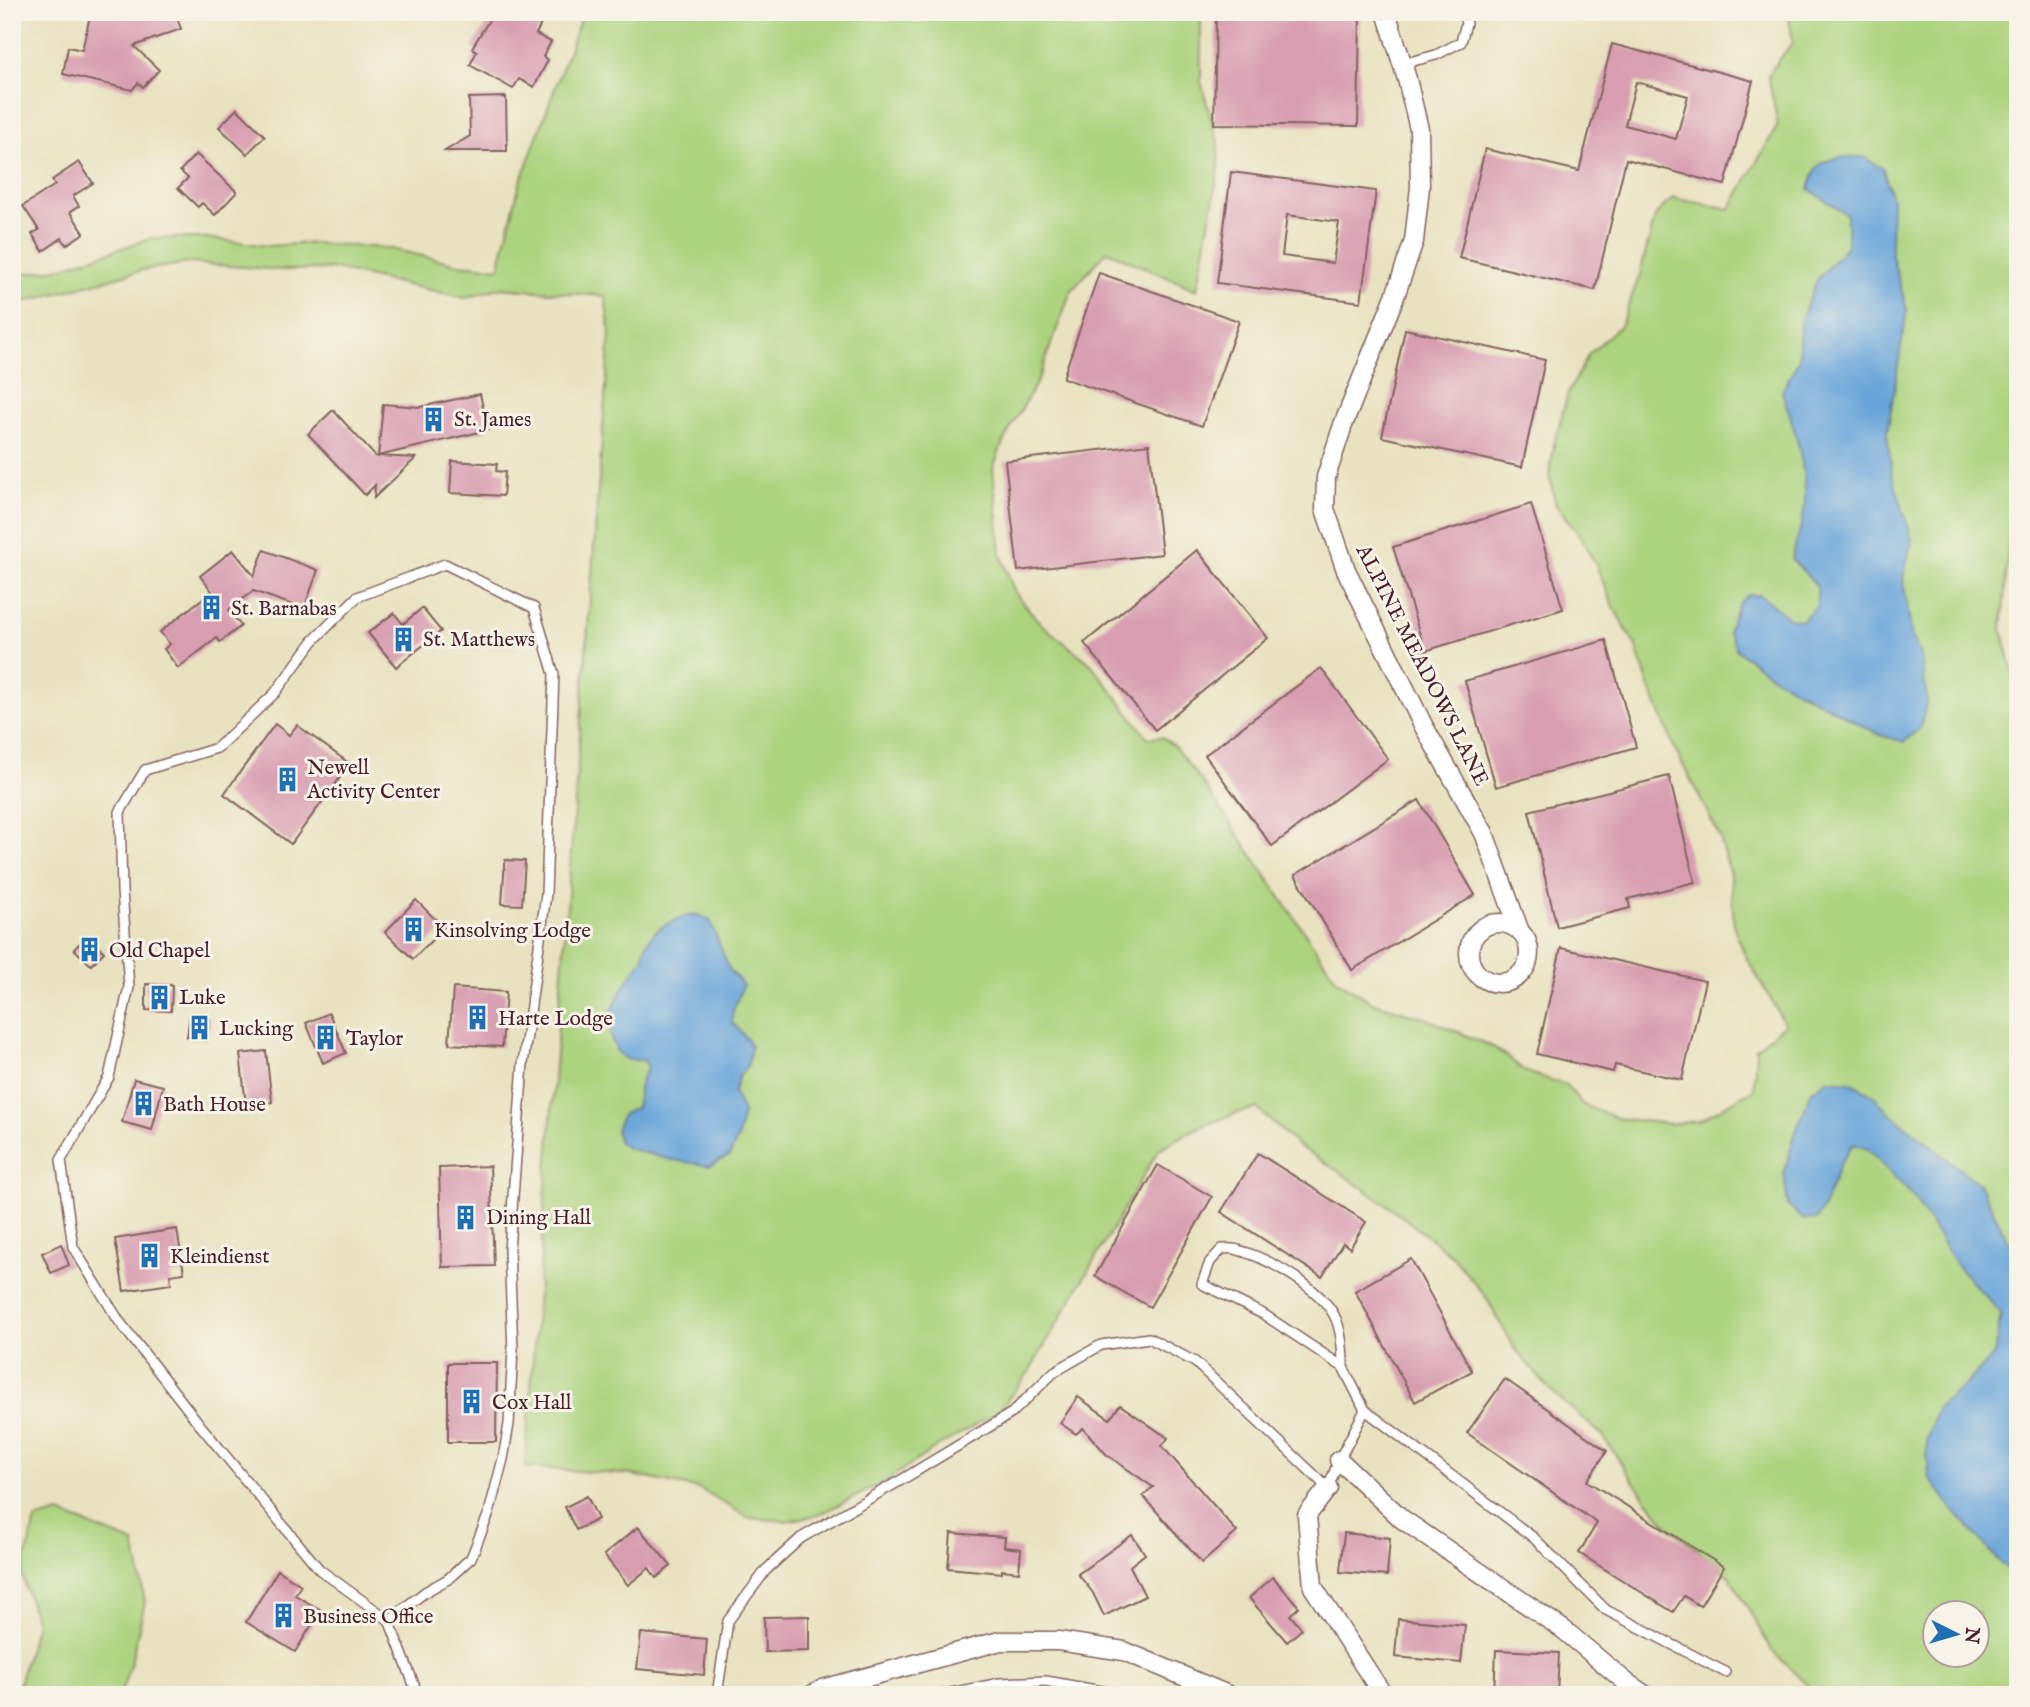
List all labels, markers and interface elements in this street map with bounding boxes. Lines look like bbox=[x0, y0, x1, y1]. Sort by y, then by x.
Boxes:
building icon: St. James bbox=[420, 405, 448, 433]
place label: St. James bbox=[454, 407, 531, 434]
street label: ALPINE MEADOWS LANE bbox=[1348, 540, 1494, 791]
building icon: St. Barnabas bbox=[197, 594, 225, 622]
place label: St. Barnabas bbox=[231, 596, 337, 623]
building icon: St. Matthews bbox=[389, 625, 417, 653]
place label: St. Matthews bbox=[423, 627, 535, 654]
place label: Newell Activity Center bbox=[306, 755, 441, 806]
building icon: Newell Activity Center bbox=[273, 765, 301, 793]
building icon: Kinsolving Lodge bbox=[400, 916, 428, 944]
place label: Kinsolving Lodge bbox=[434, 918, 591, 945]
building icon: Old Chapel bbox=[75, 936, 103, 964]
place label: Old Chapel bbox=[109, 938, 210, 965]
building icon: Luke bbox=[145, 983, 173, 1011]
place label: Luke bbox=[179, 985, 226, 1012]
building icon: Harte Lodge bbox=[464, 1004, 492, 1032]
place label: Harte Lodge bbox=[498, 1006, 613, 1033]
building icon: Lucking bbox=[185, 1014, 213, 1042]
place label: Lucking bbox=[219, 1016, 294, 1043]
building icon: Taylor bbox=[312, 1024, 340, 1052]
place label: Taylor bbox=[346, 1026, 404, 1053]
building icon: Bath House bbox=[129, 1090, 157, 1118]
place label: Bath House bbox=[163, 1092, 266, 1119]
building icon: Dining Hall bbox=[452, 1203, 480, 1231]
place label: Dining Hall bbox=[486, 1205, 591, 1232]
building icon: Kleindienst bbox=[136, 1242, 164, 1270]
place label: Kleindienst bbox=[170, 1244, 269, 1271]
building icon: Cox Hall bbox=[458, 1388, 486, 1416]
place label: Cox Hall bbox=[492, 1390, 572, 1417]
north arrow bbox=[1922, 1598, 1992, 1668]
building icon: Business Office bbox=[269, 1602, 297, 1630]
place label: Business Office bbox=[303, 1604, 434, 1631]
text: N bbox=[1958, 1625, 1984, 1645]

